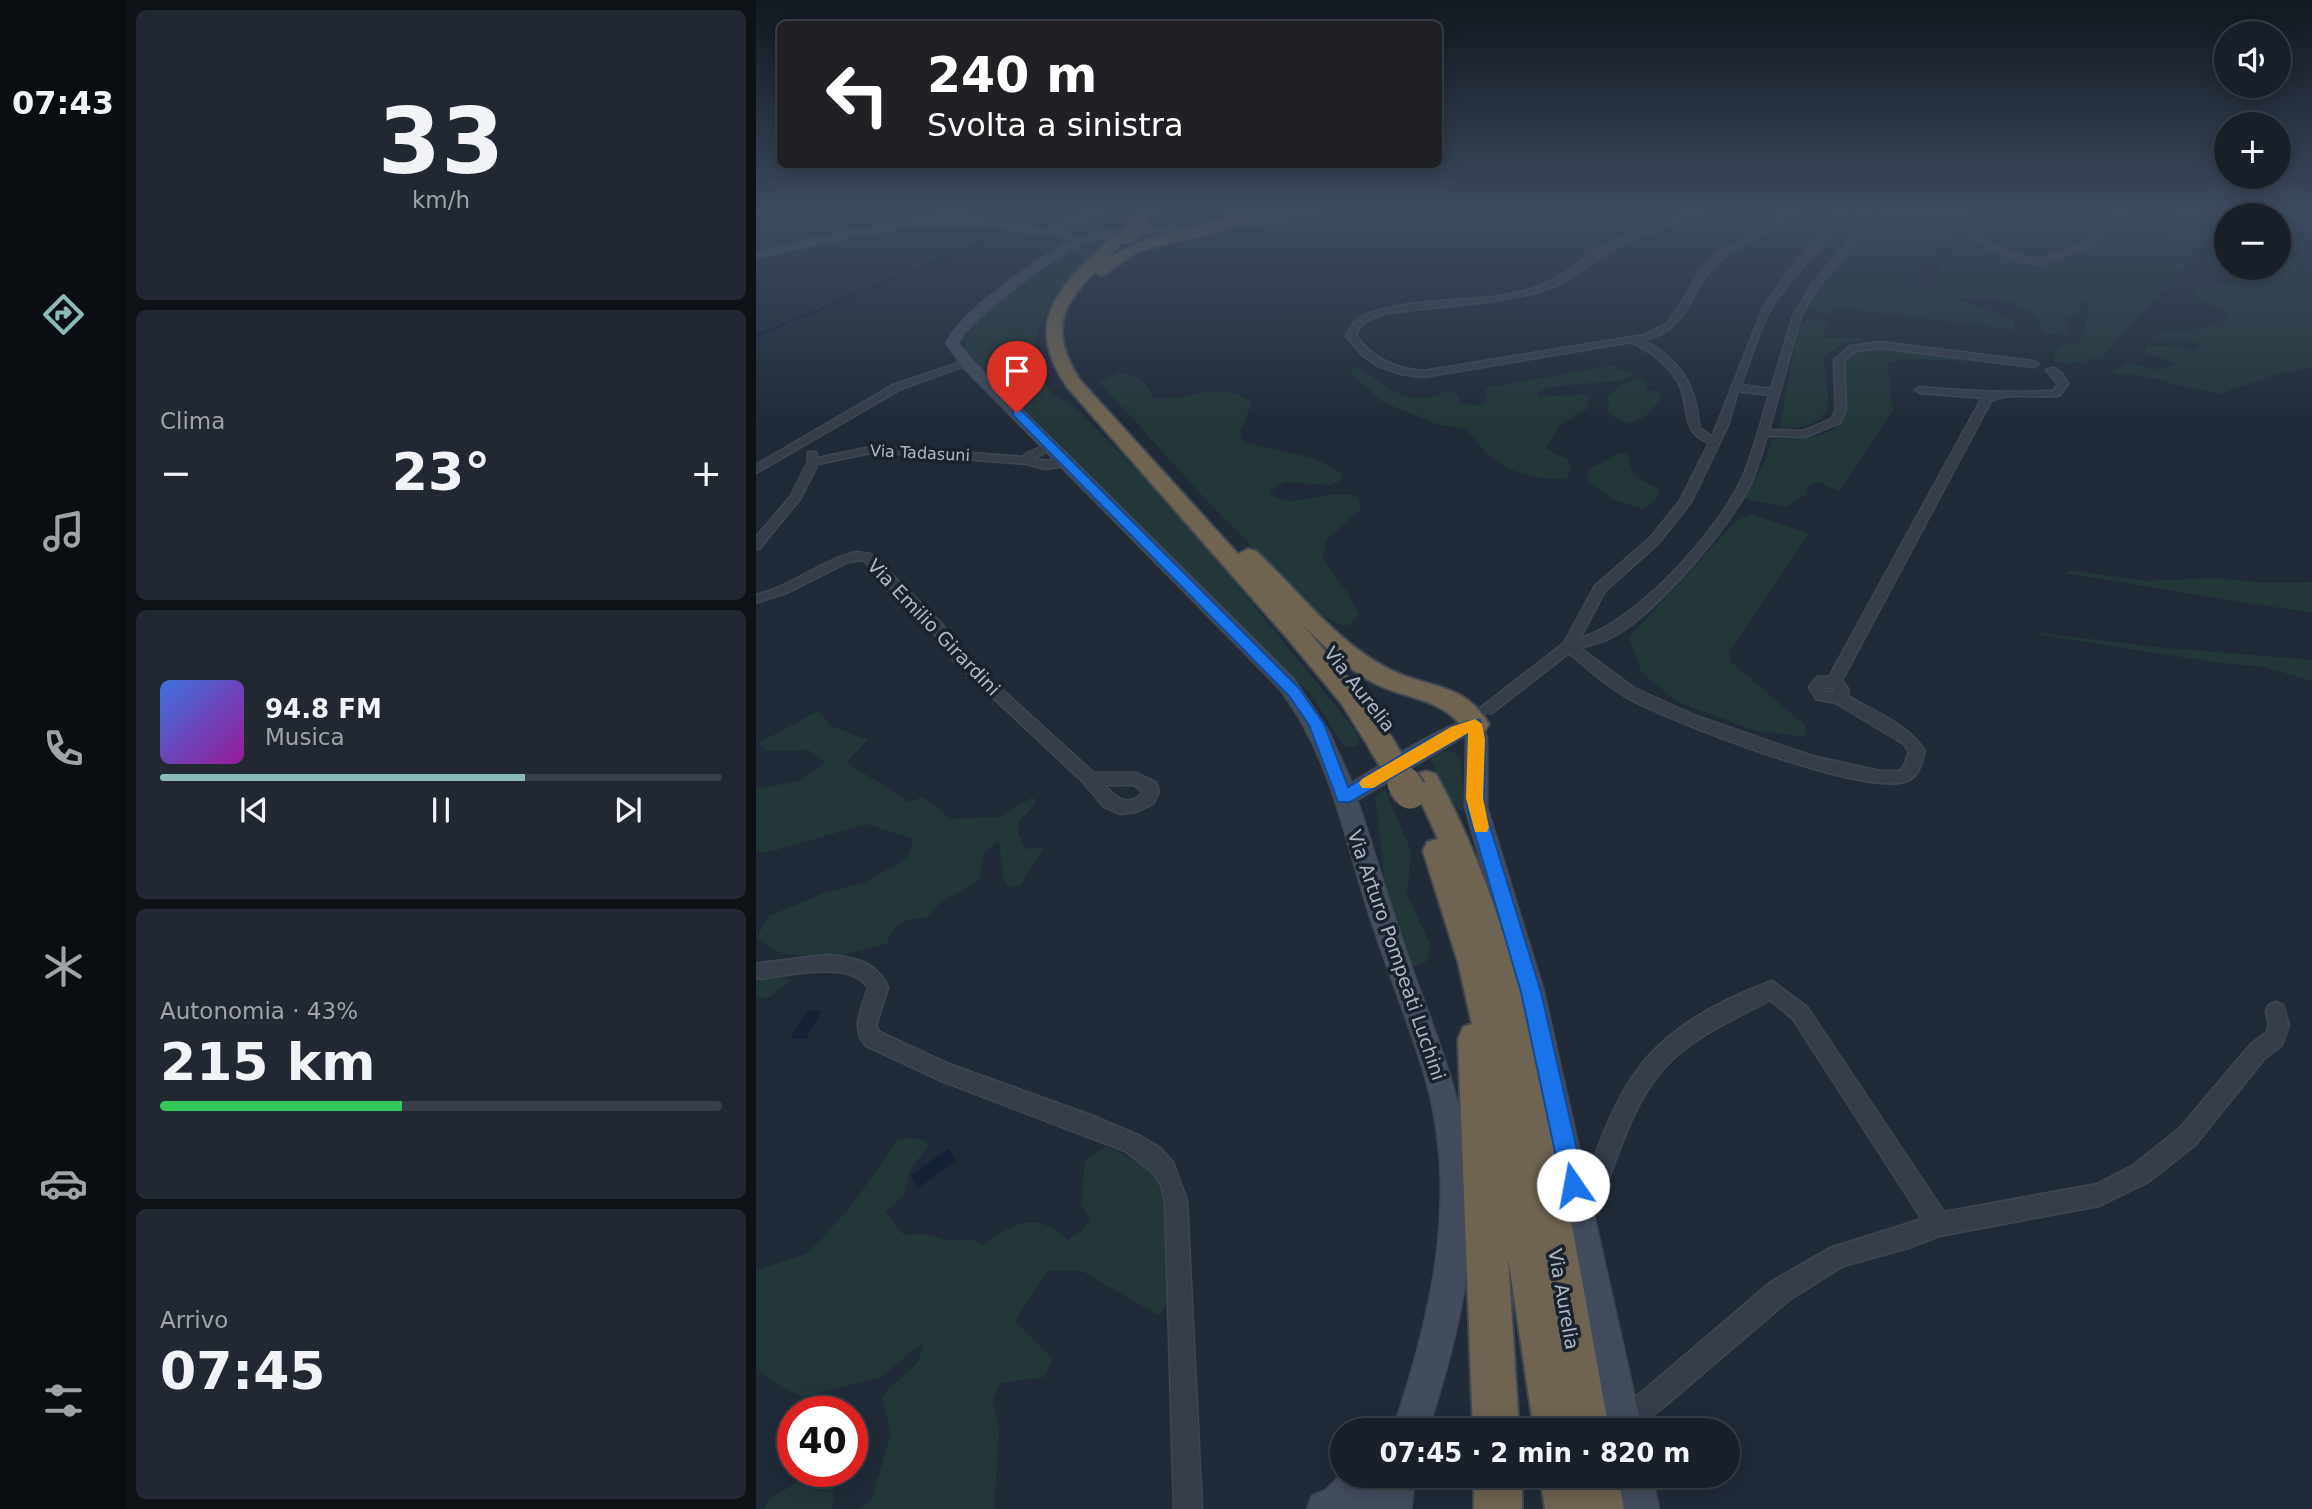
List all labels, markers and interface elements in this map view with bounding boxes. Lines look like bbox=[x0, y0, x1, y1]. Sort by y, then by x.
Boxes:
map controls bbox=[2214, 21, 2291, 280]
button: sound bbox=[2214, 21, 2291, 98]
text: 240 m bbox=[927, 47, 1097, 104]
icon: left bbox=[812, 49, 903, 140]
text: 07:43 bbox=[12, 84, 114, 122]
text: 33 bbox=[378, 89, 504, 194]
text: Svolta a sinistra bbox=[927, 106, 1184, 144]
button: + bbox=[2214, 112, 2291, 189]
text: km/h bbox=[412, 187, 470, 213]
button: − bbox=[2214, 203, 2291, 280]
icon: directions bbox=[39, 290, 88, 339]
pin bbox=[987, 341, 1047, 413]
icon: arrive bbox=[998, 352, 1036, 390]
text: Clima bbox=[160, 408, 225, 434]
street label: Via Tadasuni bbox=[870, 441, 970, 465]
text: 23° bbox=[392, 442, 490, 502]
text: − bbox=[160, 451, 192, 495]
text: + bbox=[690, 451, 722, 495]
icon: music bbox=[39, 507, 88, 556]
street label: Via Emilio Girardini bbox=[863, 554, 1005, 700]
street label: Via Aurelia bbox=[1320, 642, 1400, 736]
text: 94.8 FM bbox=[265, 694, 382, 724]
icon: phone bbox=[39, 724, 88, 773]
text: Musica bbox=[265, 724, 345, 750]
icon: previous bbox=[235, 791, 273, 829]
icon: pause bbox=[422, 791, 460, 829]
icon: next bbox=[609, 791, 647, 829]
street label: Via Arturo Pompeati Luchini bbox=[1344, 827, 1450, 1083]
icon: climate bbox=[39, 942, 88, 991]
text: Autonomia · 43% bbox=[160, 998, 358, 1024]
text: 215 km bbox=[160, 1032, 375, 1092]
position arrow bbox=[1536, 1148, 1610, 1222]
icon: car bbox=[39, 1159, 88, 1208]
street label: Via Aurelia bbox=[1544, 1247, 1584, 1351]
text: Arrivo bbox=[160, 1307, 228, 1333]
text: 07:45 bbox=[160, 1341, 326, 1401]
icon: filters bbox=[39, 1376, 88, 1425]
speed limit sign: 40 bbox=[777, 1396, 868, 1487]
text: 07:45 · 2 min · 820 m bbox=[1380, 1438, 1690, 1468]

